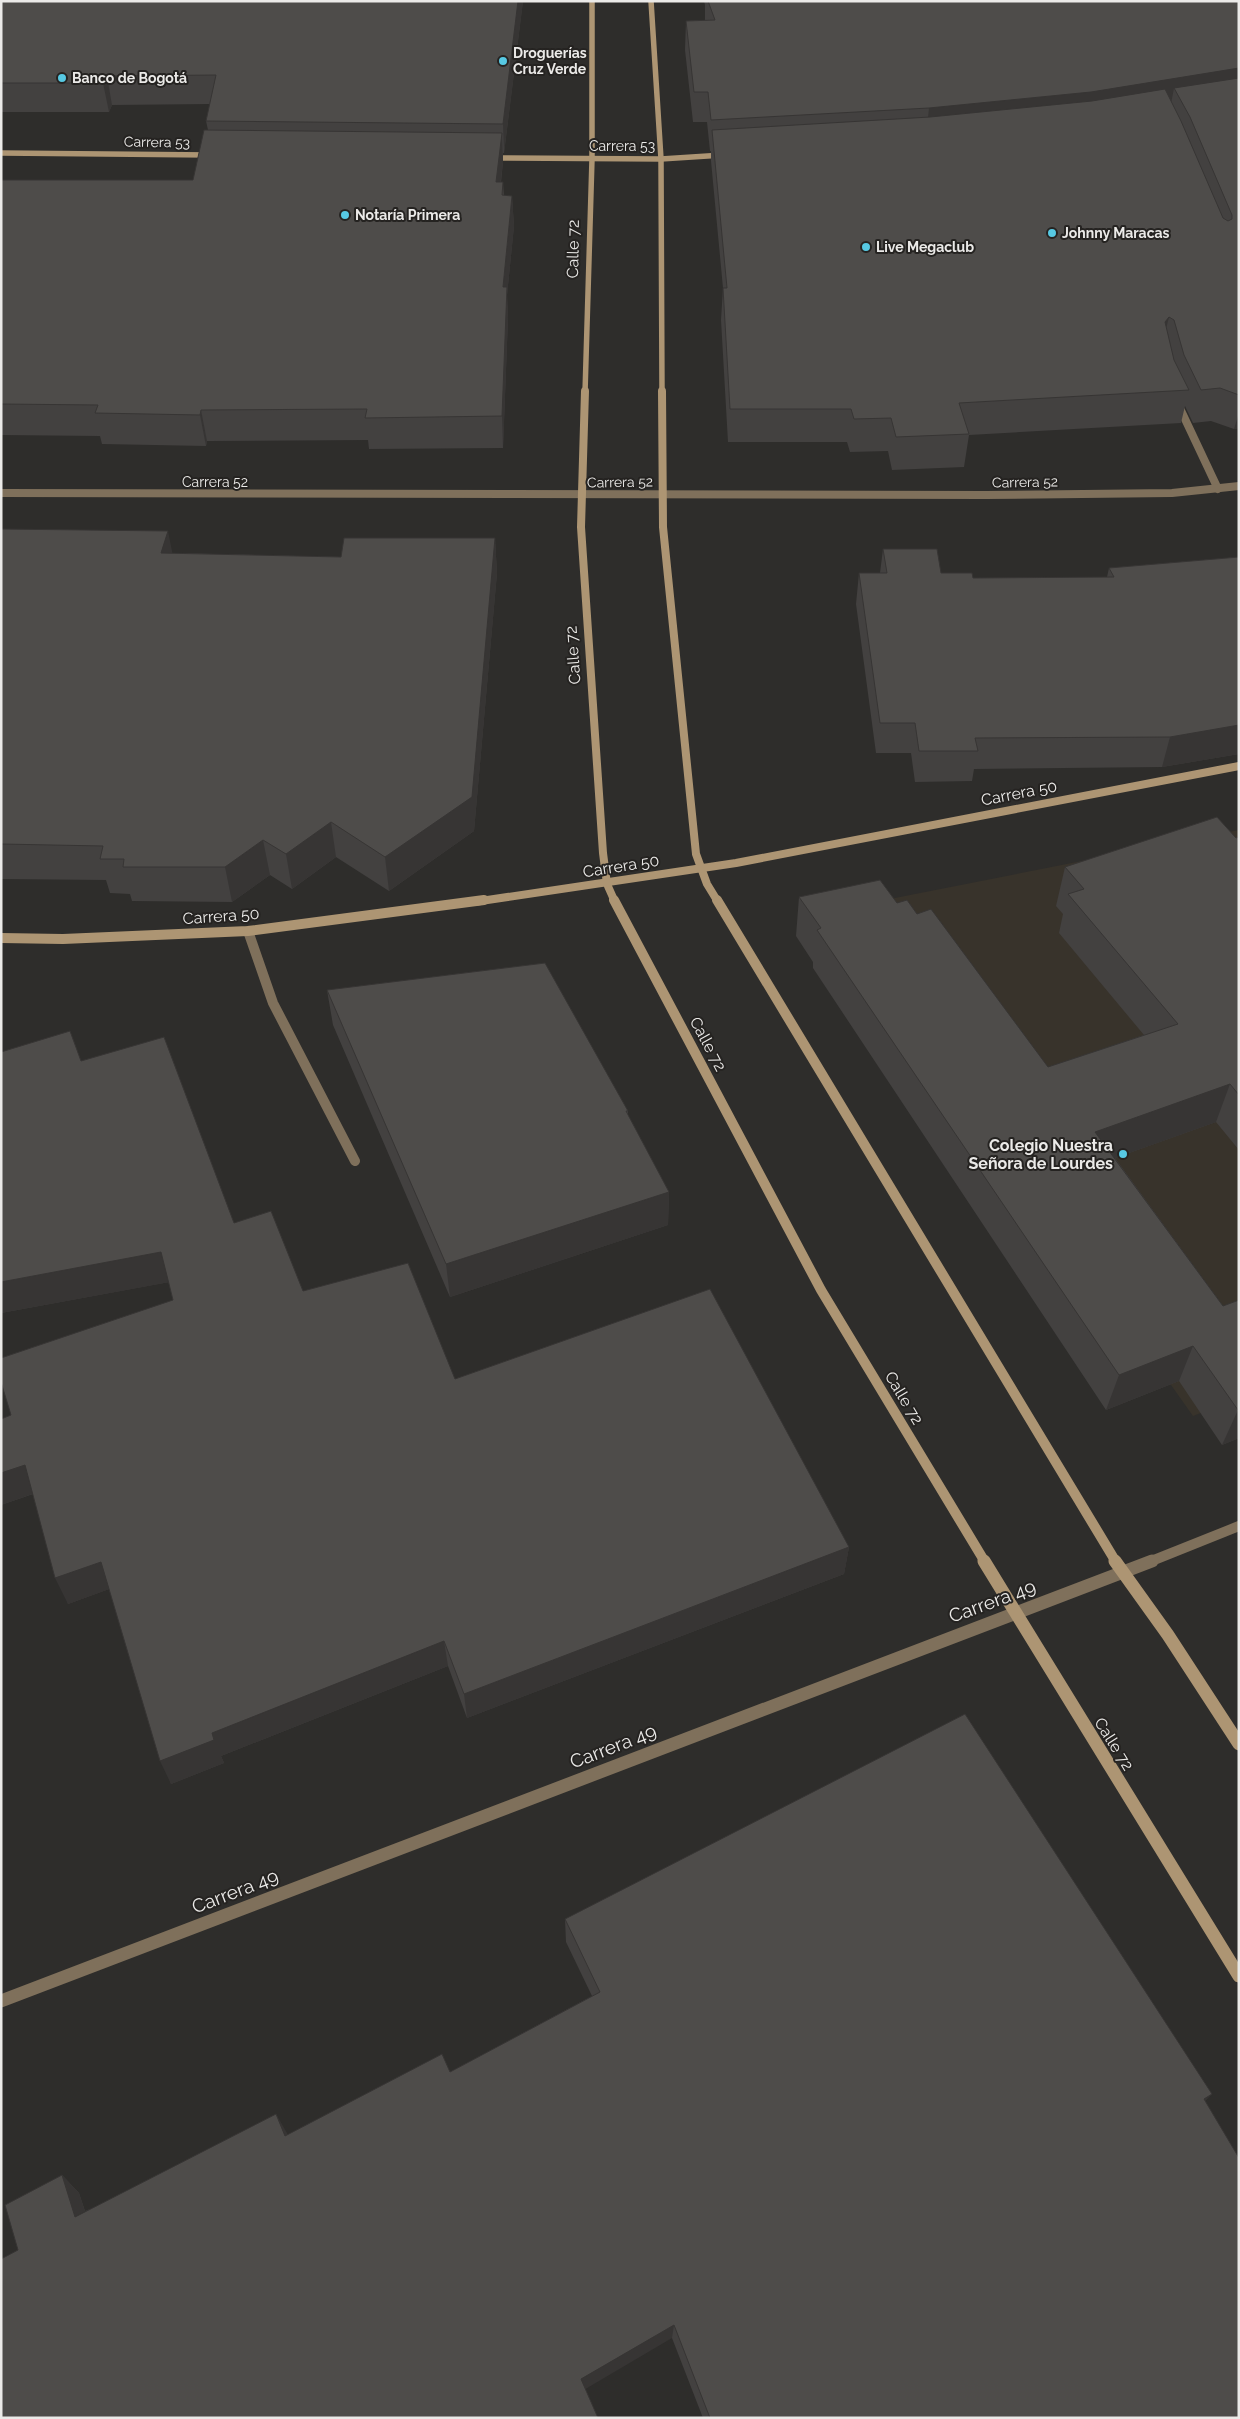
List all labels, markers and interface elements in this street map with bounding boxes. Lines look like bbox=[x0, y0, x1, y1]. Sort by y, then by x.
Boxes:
place label: Droguerías Cruz Verde bbox=[513, 45, 587, 77]
marker: Droguerías Cruz Verde bbox=[497, 55, 509, 67]
place label: Banco de Bogotá bbox=[72, 70, 187, 86]
marker: Banco de Bogotá bbox=[56, 72, 68, 84]
street label: Carrera 53 bbox=[124, 133, 190, 151]
street label: Carrera 53 bbox=[589, 138, 655, 154]
place label: Notaría Primera bbox=[355, 207, 460, 223]
marker: Notaría Primera bbox=[339, 209, 351, 221]
street label: Calle 72 bbox=[563, 219, 583, 279]
place label: Johnny Maracas bbox=[1062, 225, 1170, 241]
marker: Johnny Maracas bbox=[1046, 227, 1058, 239]
place label: Live Megaclub bbox=[876, 239, 974, 255]
marker: Live Megaclub bbox=[860, 241, 872, 253]
street label: Carrera 52 bbox=[587, 473, 653, 491]
street label: Carrera 52 bbox=[992, 473, 1058, 491]
street label: Carrera 52 bbox=[182, 474, 248, 490]
street label: Calle 72 bbox=[561, 625, 585, 685]
street label: Carrera 50 bbox=[979, 776, 1059, 810]
street label: Carrera 50 bbox=[582, 851, 660, 881]
street label: Carrera 50 bbox=[182, 904, 260, 928]
street label: Calle 72 bbox=[686, 1014, 730, 1074]
place label: Colegio Nuestra Señora de Lourdes bbox=[969, 1136, 1113, 1173]
marker: Colegio Nuestra Señora de Lourdes bbox=[1117, 1148, 1129, 1160]
street label: Calle 72 bbox=[881, 1368, 927, 1428]
street label: Carrera 49 bbox=[946, 1575, 1038, 1627]
street label: Calle 72 bbox=[1090, 1714, 1138, 1774]
street label: Carrera 49 bbox=[567, 1719, 659, 1773]
street label: Carrera 49 bbox=[189, 1864, 281, 1918]

